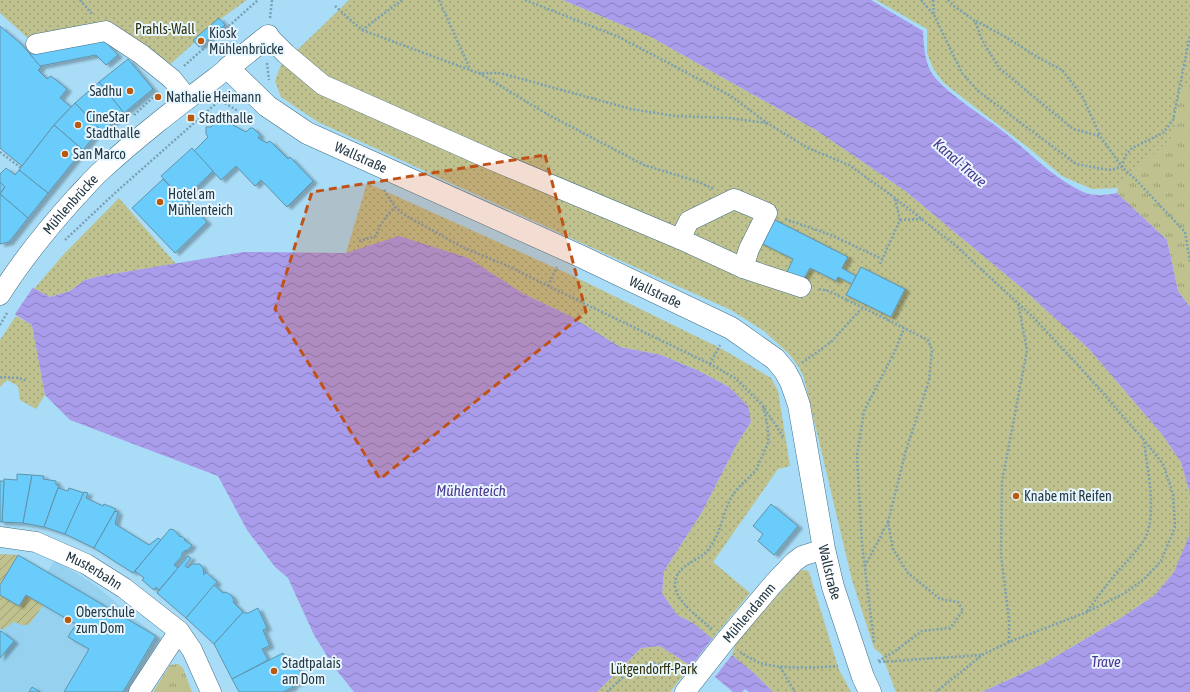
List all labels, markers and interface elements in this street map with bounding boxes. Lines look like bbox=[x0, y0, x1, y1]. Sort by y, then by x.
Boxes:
park label: Prahls-Wall bbox=[135, 21, 195, 37]
place label: Kiosk Mühlenbrücke bbox=[209, 25, 284, 57]
marker: Kiosk Mühlenbrücke bbox=[196, 36, 206, 46]
place label: Sadhu bbox=[89, 83, 122, 99]
marker: Sadhu bbox=[125, 86, 135, 96]
place label: Nathalie Heimann bbox=[166, 89, 261, 105]
marker: Nathalie Heimann bbox=[153, 92, 163, 102]
place label: CineStar Stadthalle bbox=[86, 109, 140, 141]
place label: Stadthalle bbox=[199, 110, 253, 126]
marker: Stadthalle bbox=[186, 113, 196, 123]
marker: CineStar Stadthalle bbox=[73, 120, 83, 130]
water label: Kanal-Trave bbox=[930, 135, 990, 190]
street label: Wallstraße bbox=[332, 138, 390, 176]
place label: San Marco bbox=[73, 146, 126, 162]
marker: San Marco bbox=[60, 149, 70, 159]
street label: Mühlenbrücke bbox=[39, 171, 101, 237]
place label: Hotel am Mühlenteich bbox=[168, 186, 233, 218]
marker: Hotel am Mühlenteich bbox=[155, 197, 165, 207]
street label: Wallstraße bbox=[627, 273, 684, 311]
water label: Mühlenteich bbox=[436, 482, 506, 499]
place label: Knabe mit Reifen bbox=[1024, 488, 1112, 504]
marker: Knabe mit Reifen bbox=[1011, 491, 1021, 501]
street label: Wallstraße bbox=[815, 543, 845, 602]
street label: Musterbahn bbox=[63, 548, 125, 593]
street label: Mühlendamm bbox=[719, 580, 779, 646]
place label: Oberschule zum Dom bbox=[76, 604, 135, 636]
marker: Oberschule zum Dom bbox=[63, 615, 73, 625]
water label: Trave bbox=[1091, 653, 1121, 670]
place label: Stadtpalais am Dom bbox=[282, 655, 341, 687]
park label: Lütgendorff-Park bbox=[611, 661, 697, 677]
marker: Stadtpalais am Dom bbox=[269, 666, 279, 676]

